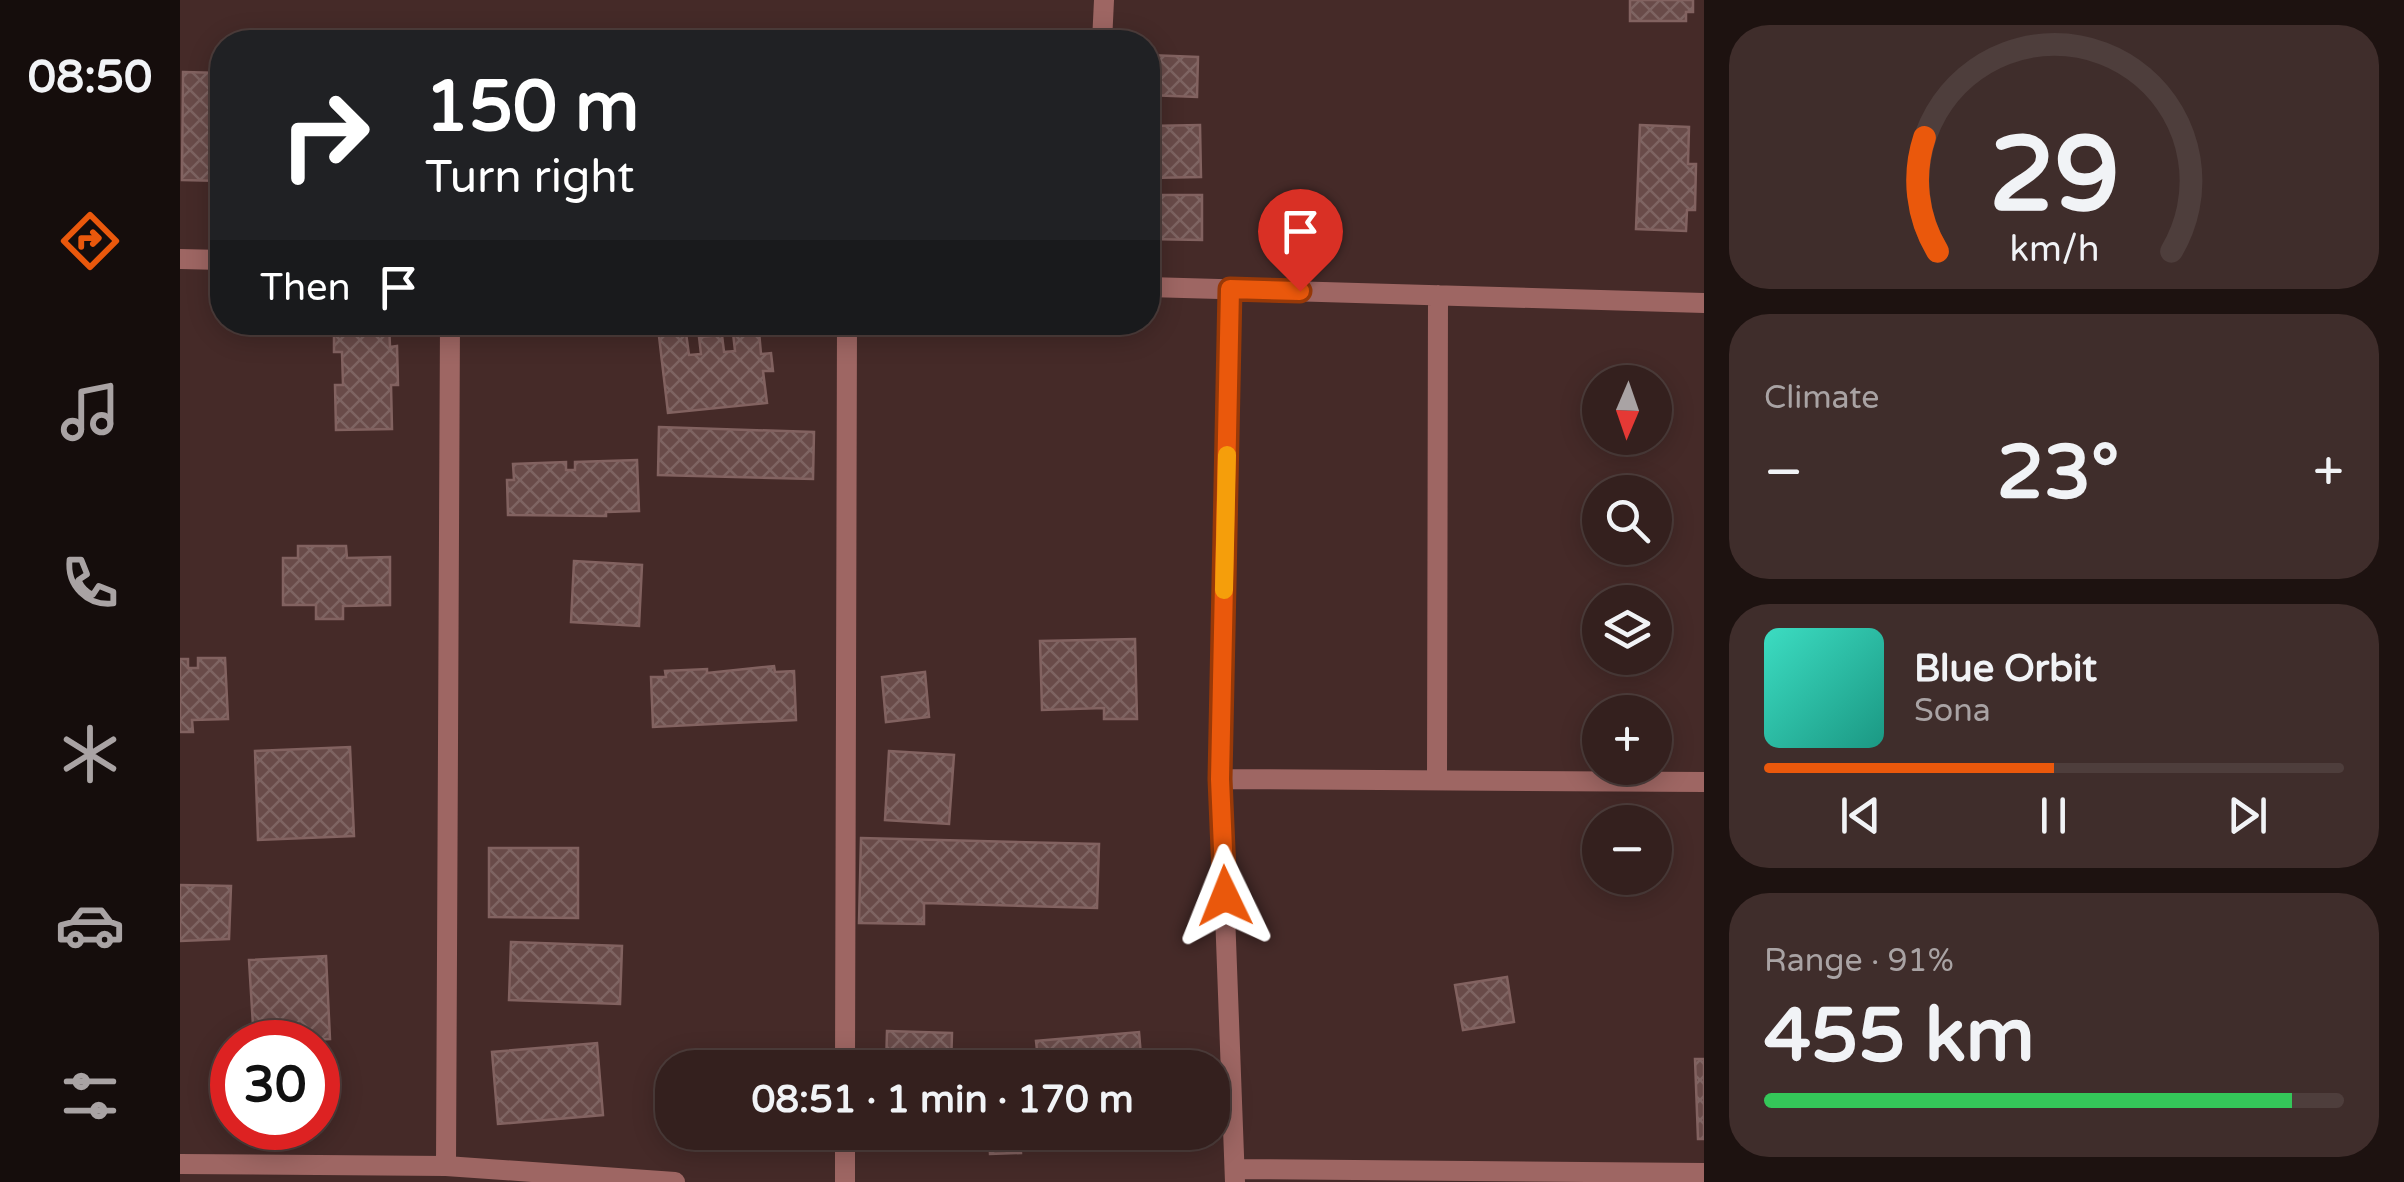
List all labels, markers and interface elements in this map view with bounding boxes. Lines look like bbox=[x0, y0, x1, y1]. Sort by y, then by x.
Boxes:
text: 08:50 bbox=[28, 51, 152, 105]
text: 150 m bbox=[425, 66, 639, 150]
icon: right bbox=[260, 70, 390, 200]
text: 29 bbox=[1989, 114, 2119, 239]
text: Turn right bbox=[425, 151, 634, 205]
pin bbox=[1258, 189, 1343, 292]
icon: arrive bbox=[1273, 204, 1328, 259]
icon: directions bbox=[55, 206, 125, 276]
text: km/h bbox=[2009, 228, 2099, 271]
icon: arrive bbox=[371, 260, 426, 315]
text: Then bbox=[260, 265, 351, 311]
north arrow bbox=[1582, 365, 1672, 455]
map controls bbox=[1582, 365, 1672, 895]
icon: music bbox=[55, 377, 125, 447]
text: Climate bbox=[1764, 379, 1879, 417]
text: 23° bbox=[1997, 428, 2119, 518]
text: − bbox=[1764, 440, 1803, 506]
text: + bbox=[2313, 440, 2344, 506]
button: search bbox=[1582, 475, 1672, 565]
icon: phone bbox=[55, 548, 125, 618]
button: layers bbox=[1582, 585, 1672, 675]
text: Blue Orbit bbox=[1914, 646, 2097, 692]
text: Sona bbox=[1914, 692, 1991, 730]
button: + bbox=[1582, 695, 1672, 785]
icon: climate bbox=[55, 719, 125, 789]
icon: previous bbox=[1833, 788, 1888, 843]
icon: pause bbox=[2026, 788, 2081, 843]
icon: next bbox=[2220, 788, 2275, 843]
button: − bbox=[1582, 805, 1672, 895]
position arrow bbox=[1173, 844, 1277, 948]
icon: car bbox=[55, 890, 125, 960]
text: Range · 91% bbox=[1764, 942, 1954, 980]
text: 455 km bbox=[1764, 991, 2035, 1081]
speed limit sign: 30 bbox=[210, 1020, 340, 1150]
icon: filters bbox=[55, 1061, 125, 1131]
text: 08:51 · 1 min · 170 m bbox=[751, 1077, 1134, 1123]

